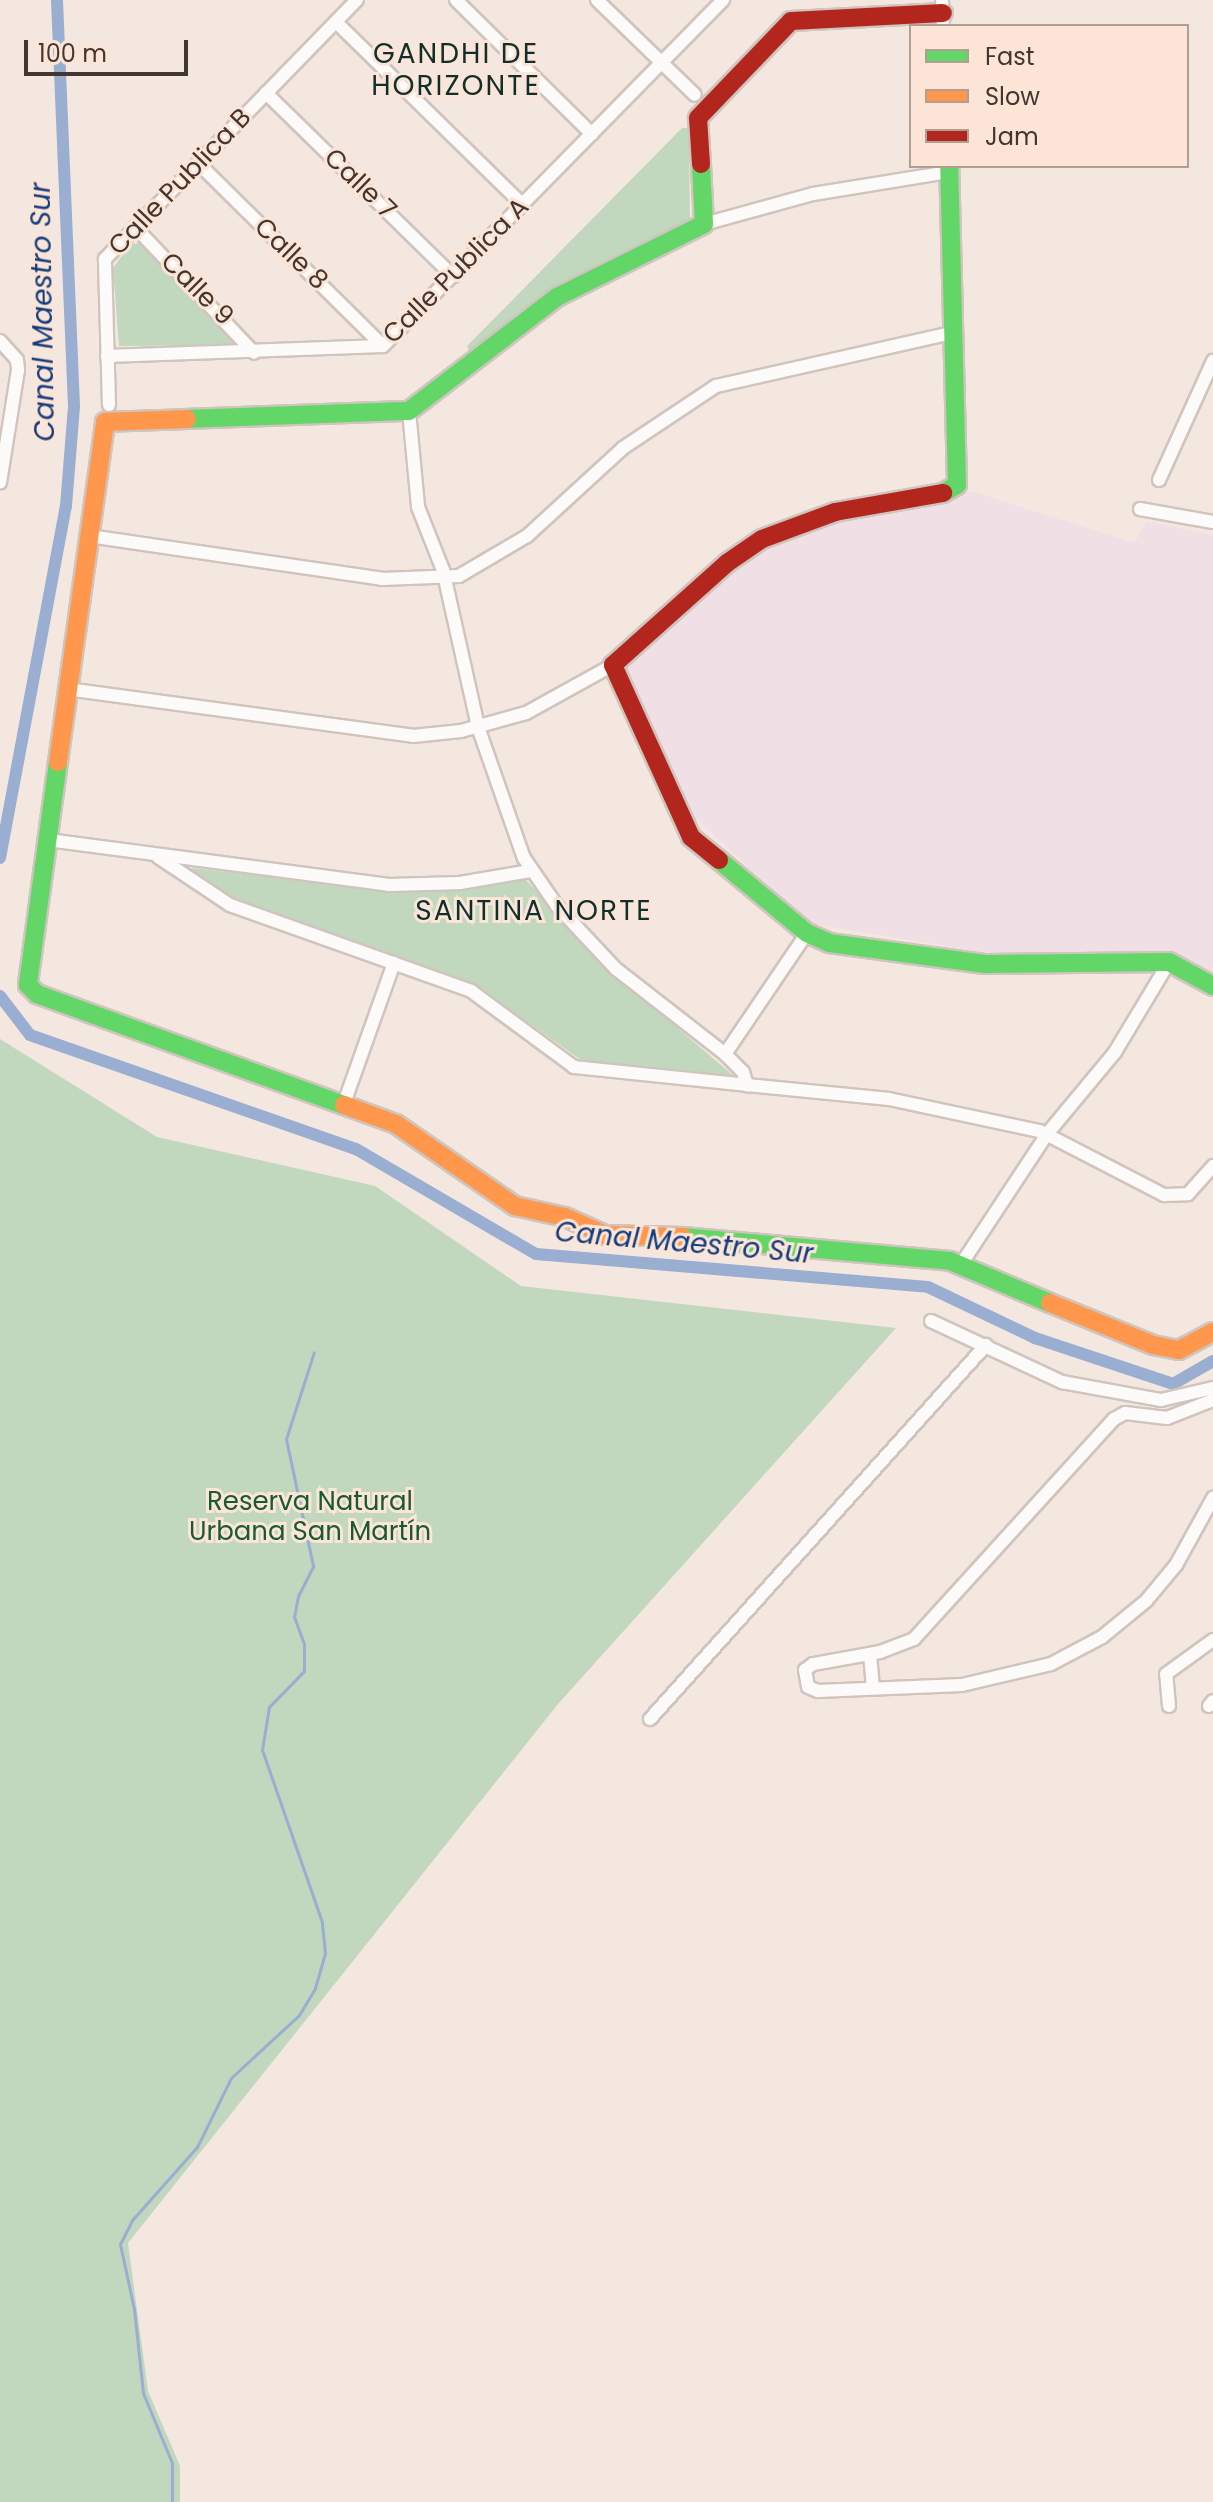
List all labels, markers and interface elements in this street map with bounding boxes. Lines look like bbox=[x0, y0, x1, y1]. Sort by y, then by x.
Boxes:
scale bar bbox=[28, 24, 192, 74]
legend bbox=[909, 24, 1189, 168]
text: 100 m bbox=[38, 37, 107, 70]
district label: GANDHI DE HORIZONTE bbox=[371, 37, 541, 103]
text: Fast bbox=[985, 40, 1035, 73]
text: Slow bbox=[985, 80, 1040, 113]
street label: Calle Publica B bbox=[102, 102, 258, 262]
text: Jam bbox=[985, 120, 1039, 153]
street label: Calle 7 bbox=[318, 142, 402, 226]
water label: Canal Maestro Sur bbox=[24, 182, 62, 442]
street label: Calle Publica A bbox=[377, 192, 535, 350]
street label: Calle 8 bbox=[248, 212, 334, 296]
street label: Calle 9 bbox=[154, 246, 240, 332]
district label: SANTINA NORTE bbox=[415, 894, 653, 928]
water label: Canal Maestro Sur bbox=[553, 1215, 815, 1271]
park label: Reserva Natural Urbana San Martín bbox=[189, 1486, 431, 1548]

